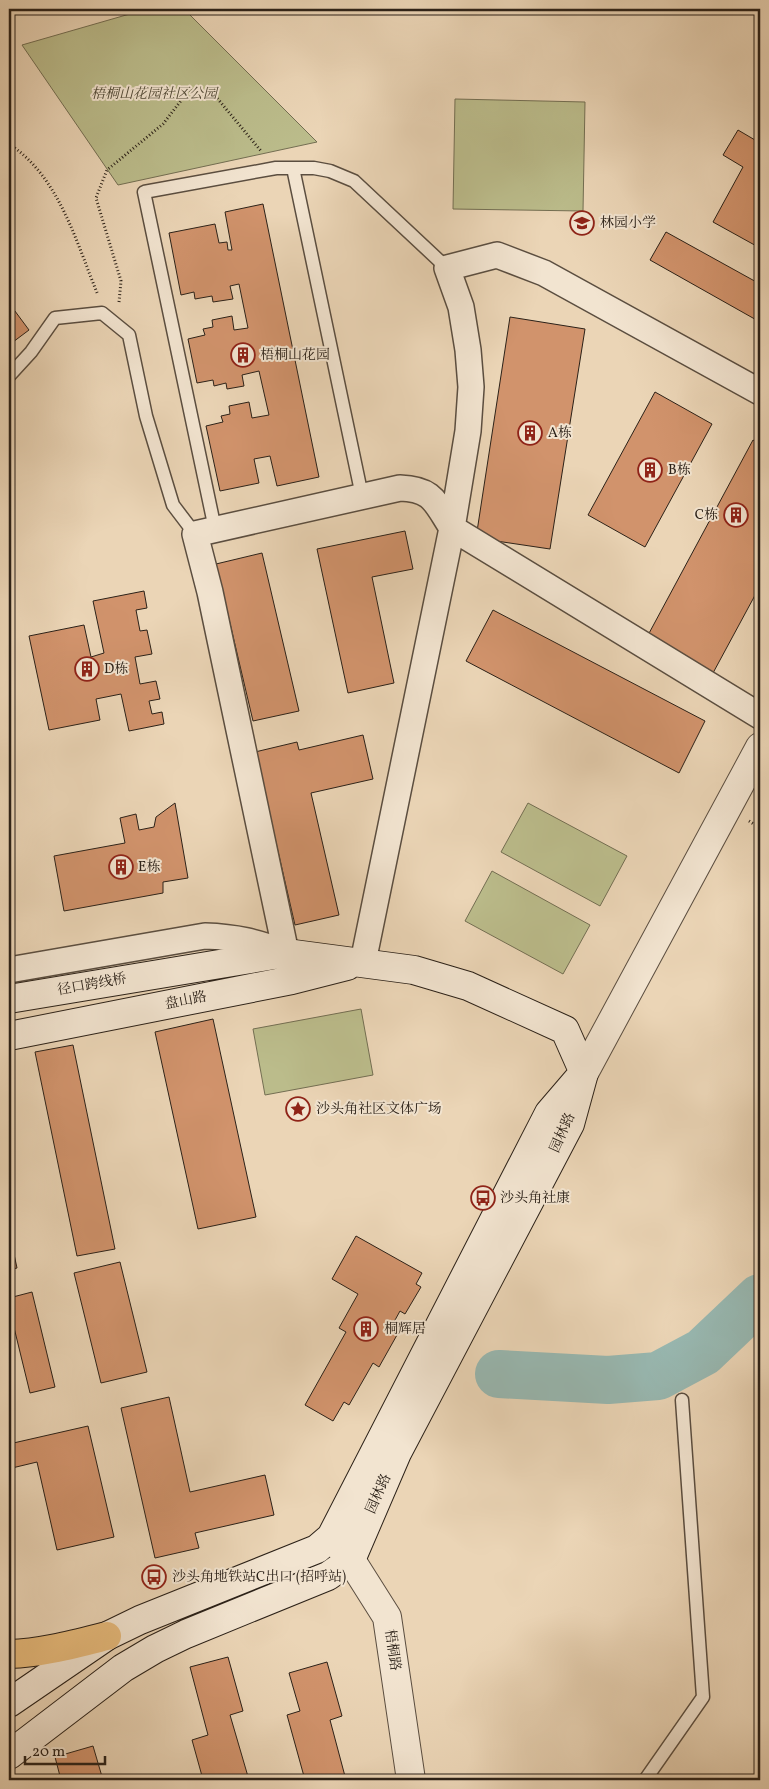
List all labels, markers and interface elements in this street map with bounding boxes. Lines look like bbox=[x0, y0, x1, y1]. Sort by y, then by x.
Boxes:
park label: 梧桐山花园社区公园 bbox=[91, 85, 219, 104]
school or university icon: 林园小学 bbox=[569, 210, 595, 236]
place label: 林园小学 bbox=[600, 214, 656, 233]
building icon: 梧桐山花园 bbox=[230, 342, 256, 368]
place label: 梧桐山花园 bbox=[260, 346, 330, 365]
building icon: A栋 bbox=[517, 420, 543, 446]
place label: A栋 bbox=[548, 424, 572, 443]
building icon: B栋 bbox=[637, 457, 663, 483]
place label: B栋 bbox=[668, 461, 691, 480]
building icon: C栋 bbox=[723, 502, 749, 528]
place label: C栋 bbox=[695, 506, 718, 525]
building icon: D栋 bbox=[74, 656, 100, 682]
place label: D栋 bbox=[104, 660, 128, 679]
building icon: E栋 bbox=[108, 854, 134, 880]
place label: E栋 bbox=[138, 858, 160, 877]
street label: 径口跨线桥 bbox=[56, 970, 128, 1000]
street label: 盘山路 bbox=[164, 988, 208, 1014]
place icon: 沙头角社区文体广场 bbox=[285, 1096, 311, 1122]
place label: 沙头角社区文体广场 bbox=[316, 1100, 442, 1119]
street label: 园林路 bbox=[546, 1110, 580, 1156]
bus stop icon: 沙头角社康 bbox=[470, 1185, 496, 1211]
place label: 沙头角社康 bbox=[500, 1189, 570, 1208]
building icon: 桐辉居 bbox=[353, 1316, 379, 1342]
place label: 桐辉居 bbox=[384, 1320, 426, 1339]
street label: 园林路 bbox=[362, 1471, 396, 1517]
bus stop icon: 沙头角地铁站C出口 (招呼站) bbox=[141, 1564, 167, 1590]
place label: 沙头角地铁站C出口 (招呼站) bbox=[172, 1568, 346, 1587]
street label: 梧桐路 bbox=[380, 1628, 404, 1672]
scale bar bbox=[25, 1734, 105, 1766]
text: 20 m bbox=[32, 1742, 65, 1763]

